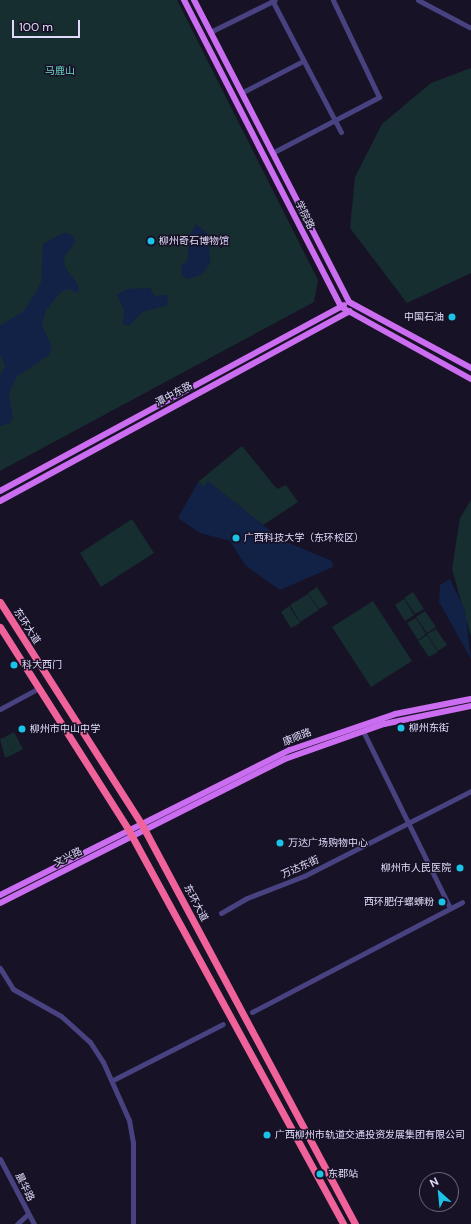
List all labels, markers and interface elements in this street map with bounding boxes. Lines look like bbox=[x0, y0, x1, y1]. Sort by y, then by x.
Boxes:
scale bar bbox=[14, 12, 82, 38]
text: 100 m bbox=[19, 19, 53, 35]
park label: 马鹿山 bbox=[45, 65, 75, 77]
street label: 学院路 bbox=[293, 199, 317, 231]
place label: 柳州奇石博物馆 bbox=[159, 235, 229, 247]
marker: 柳州奇石博物馆 bbox=[146, 236, 156, 246]
place label: 中国石油 bbox=[404, 311, 444, 323]
marker: 中国石油 bbox=[447, 312, 457, 322]
street label: 潭中东路 bbox=[154, 379, 194, 409]
place label: 广西科技大学（东环校区） bbox=[244, 532, 364, 544]
marker: 广西科技大学（东环校区） bbox=[231, 533, 241, 543]
street label: 东环大道 bbox=[11, 606, 43, 646]
place label: 科大西门 bbox=[22, 659, 62, 671]
marker: 科大西门 bbox=[9, 660, 19, 670]
place label: 柳州东街 bbox=[409, 722, 449, 734]
place label: 柳州市中山中学 bbox=[30, 723, 100, 735]
marker: 柳州东街 bbox=[396, 723, 406, 733]
marker: 柳州市中山中学 bbox=[17, 724, 27, 734]
street label: 康顺路 bbox=[281, 726, 313, 748]
place label: 万达广场购物中心 bbox=[288, 837, 368, 849]
marker: 万达广场购物中心 bbox=[275, 838, 285, 848]
street label: 文兴路 bbox=[52, 845, 84, 869]
street label: 万达东街 bbox=[279, 853, 321, 881]
place label: 柳州市人民医院 bbox=[381, 862, 451, 874]
marker: 柳州市人民医院 bbox=[454, 862, 466, 874]
street label: 东环大道 bbox=[181, 883, 211, 923]
place label: 西环肥仔螺蛳粉 bbox=[364, 896, 434, 908]
marker: 西环肥仔螺蛳粉 bbox=[437, 897, 447, 907]
place label: 广西柳州市轨道交通投资发展集团有限公司 bbox=[275, 1129, 465, 1141]
marker: 广西柳州市轨道交通投资发展集团有限公司 bbox=[262, 1130, 272, 1140]
place label: 东郡站 bbox=[328, 1168, 358, 1180]
marker: 东郡站 bbox=[315, 1169, 325, 1179]
street label: 晨华路 bbox=[13, 1171, 37, 1203]
north arrow bbox=[419, 1172, 459, 1212]
text: N bbox=[427, 1174, 441, 1190]

